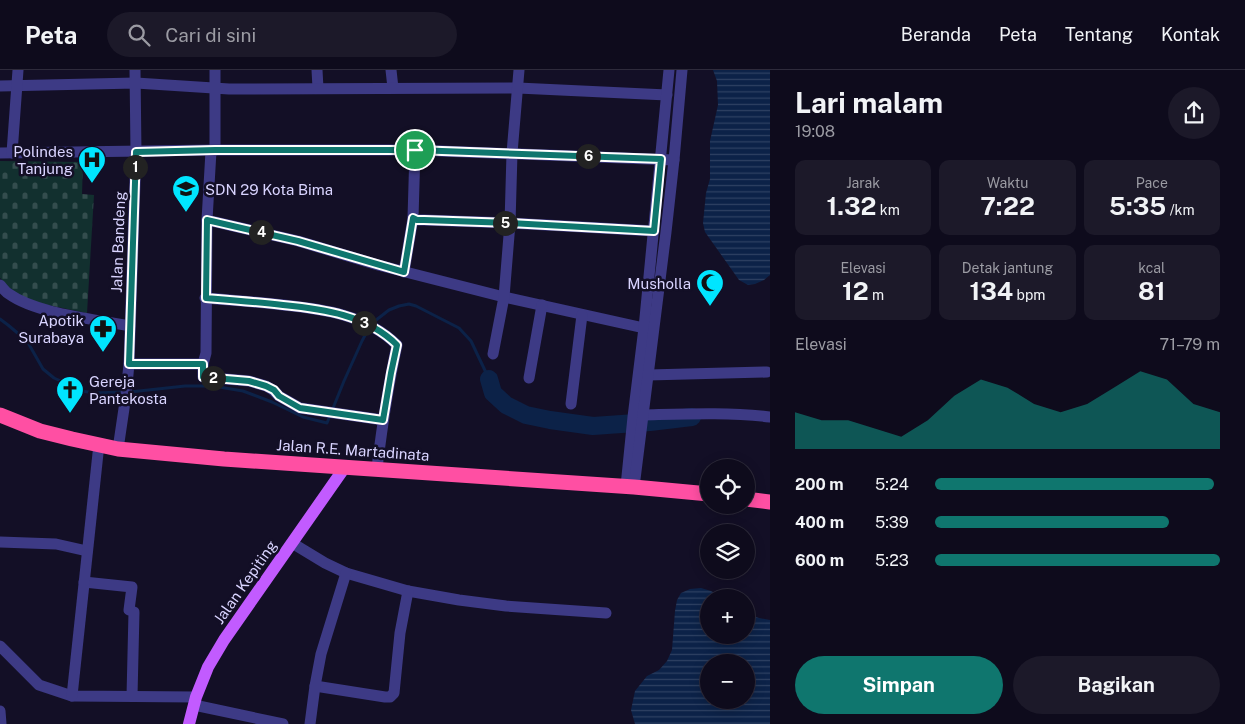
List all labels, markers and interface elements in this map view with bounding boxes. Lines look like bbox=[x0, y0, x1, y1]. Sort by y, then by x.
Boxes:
search box bbox=[107, 12, 457, 57]
text: Peta bbox=[25, 21, 77, 49]
icon: search bbox=[125, 21, 153, 49]
text: Cari di sini bbox=[165, 24, 256, 46]
text: Beranda bbox=[901, 24, 971, 45]
text: Peta bbox=[999, 24, 1037, 45]
text: Tentang bbox=[1065, 24, 1133, 45]
text: Kontak bbox=[1161, 24, 1220, 45]
text: Lari malam bbox=[795, 86, 943, 119]
button: share bbox=[1168, 87, 1220, 139]
text: 19:08 bbox=[795, 122, 835, 141]
pin bbox=[394, 129, 436, 171]
icon: arrive bbox=[401, 136, 429, 164]
place label: Polindes Tanjung bbox=[13, 143, 73, 177]
pin: 6 bbox=[576, 144, 600, 168]
hospital icon: Polindes Tanjung bbox=[77, 145, 107, 184]
text: 6 bbox=[584, 148, 593, 164]
pin: 1 bbox=[122, 154, 148, 180]
text: 1 bbox=[133, 159, 139, 175]
school or university icon: SDN 29 Kota Bima bbox=[171, 174, 201, 213]
text: Jarak bbox=[846, 175, 880, 191]
text: Waktu bbox=[987, 175, 1028, 191]
text: Pace bbox=[1136, 175, 1168, 191]
place label: SDN 29 Kota Bima bbox=[205, 181, 333, 198]
street label: Jalan Bandeng bbox=[108, 191, 128, 293]
text: 1.32 bbox=[827, 191, 876, 221]
text: 7:22 bbox=[980, 191, 1035, 221]
text: 5:35 bbox=[1109, 191, 1166, 221]
text: km bbox=[876, 202, 900, 218]
text: /km bbox=[1166, 202, 1195, 218]
pin: 5 bbox=[492, 210, 518, 236]
text: 5 bbox=[501, 215, 510, 231]
pin: 4 bbox=[248, 220, 274, 244]
text: 4 bbox=[257, 224, 266, 240]
text: Elevasi bbox=[841, 260, 886, 276]
text: Detak jantung bbox=[962, 260, 1053, 276]
text: kcal bbox=[1138, 260, 1165, 276]
mosque icon: Musholla bbox=[695, 268, 725, 307]
place label: Musholla bbox=[627, 275, 691, 292]
text: 12 bbox=[842, 276, 869, 306]
text: 134 bbox=[970, 276, 1013, 306]
text: 81 bbox=[1138, 276, 1166, 306]
text: m bbox=[869, 287, 884, 303]
text: bpm bbox=[1013, 287, 1045, 303]
pin: 3 bbox=[352, 310, 376, 336]
place label: Apotik Surabaya bbox=[18, 312, 84, 346]
pharmacy icon: Apotik Surabaya bbox=[88, 314, 118, 353]
text: 3 bbox=[360, 315, 369, 331]
text: Elevasi bbox=[795, 335, 847, 354]
text: 71–79 m bbox=[1160, 335, 1220, 354]
pin: 2 bbox=[200, 366, 226, 390]
text: 2 bbox=[209, 370, 218, 386]
place label: Gereja Pantekosta bbox=[89, 373, 167, 407]
church icon: Gereja Pantekosta bbox=[55, 375, 85, 414]
street label: Jalan R.E. Martadinata bbox=[276, 436, 430, 464]
map controls bbox=[700, 459, 755, 709]
button: locate bbox=[700, 459, 755, 514]
text: 200 m bbox=[795, 475, 844, 494]
text: 5:24 bbox=[875, 475, 909, 494]
text: 400 m bbox=[795, 513, 844, 532]
text: 5:39 bbox=[875, 513, 909, 532]
button: layers bbox=[700, 524, 755, 579]
street label: Jalan Kepiting bbox=[210, 537, 280, 627]
text: 600 m bbox=[795, 551, 844, 570]
text: 5:23 bbox=[875, 551, 909, 570]
button: + bbox=[700, 589, 755, 644]
button: − bbox=[700, 654, 755, 709]
button: Simpan bbox=[795, 656, 1003, 714]
button: Bagikan bbox=[1013, 656, 1220, 714]

